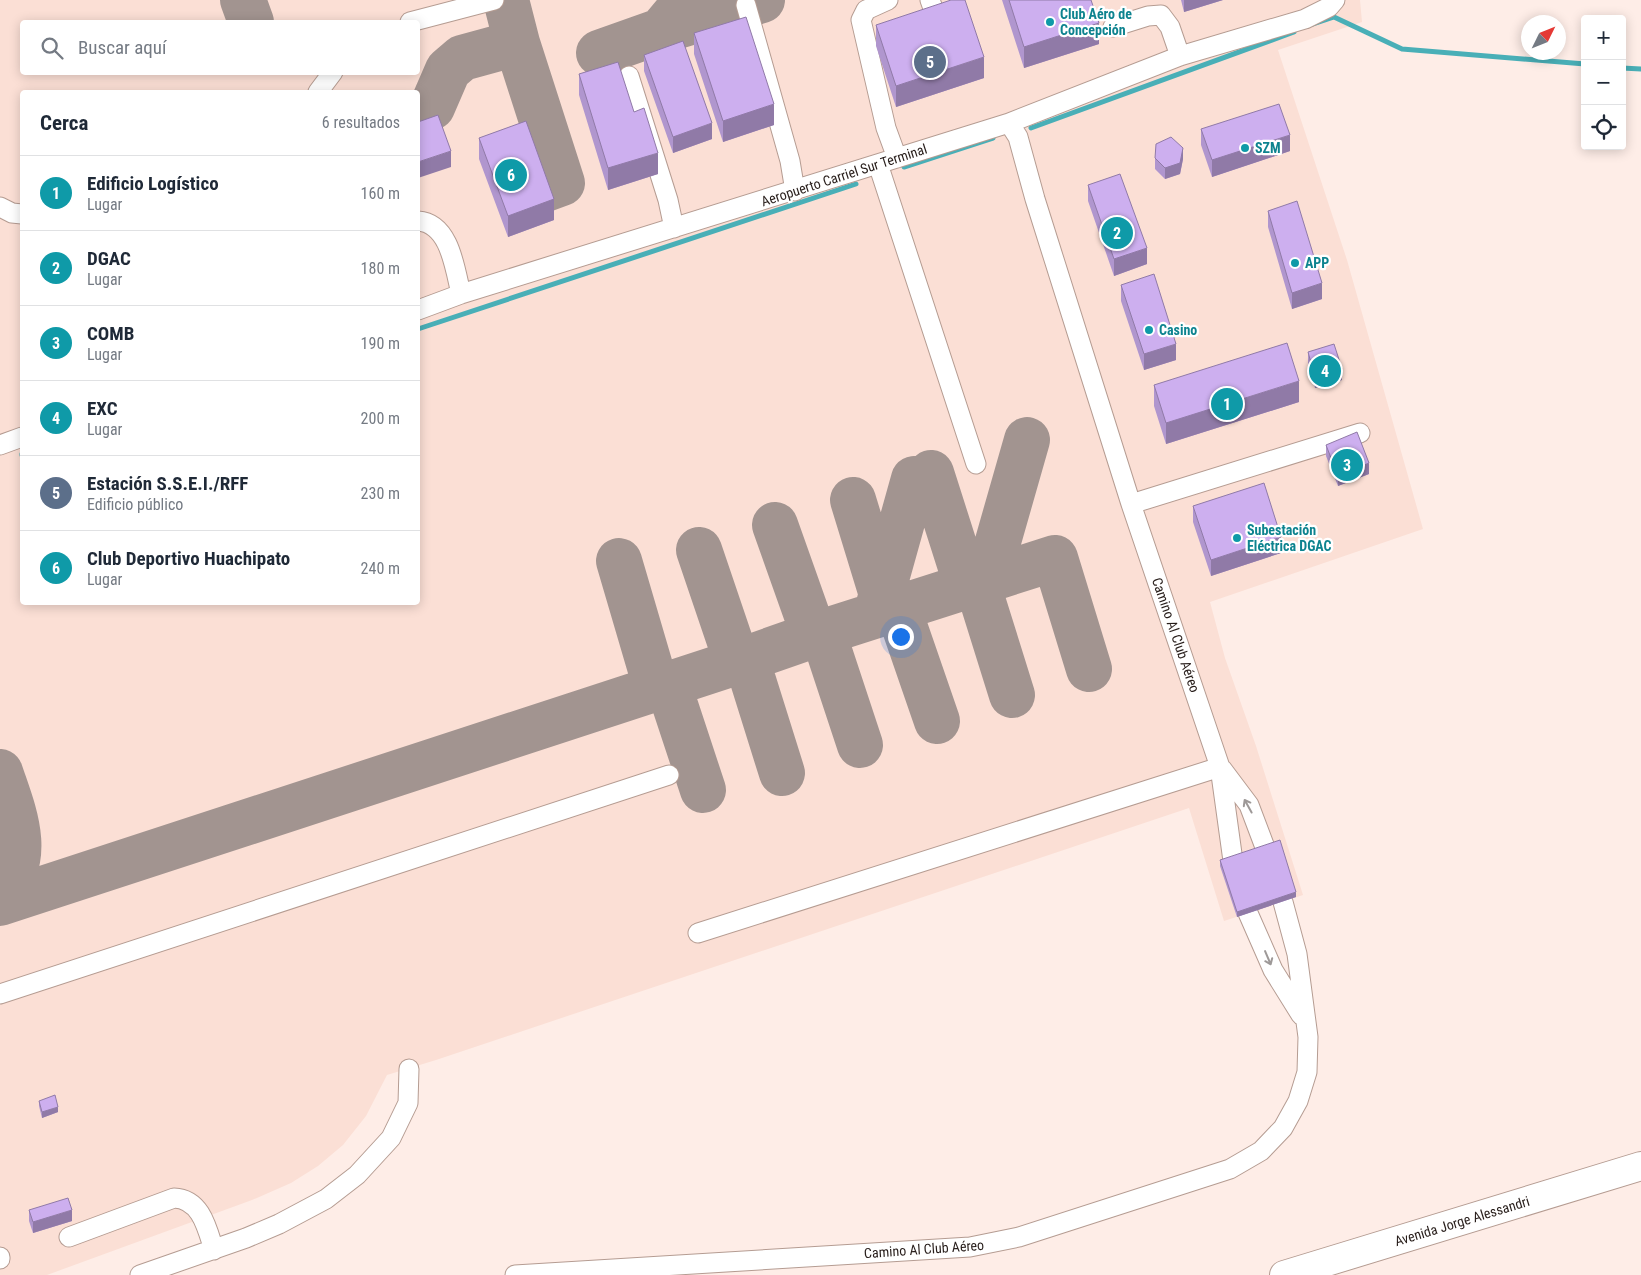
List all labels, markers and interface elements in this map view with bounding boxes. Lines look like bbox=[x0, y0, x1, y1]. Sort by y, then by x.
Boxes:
place label: Club Aéro de Concepción bbox=[1060, 6, 1132, 38]
north arrow bbox=[1521, 15, 1566, 60]
map controls bbox=[1581, 15, 1626, 150]
button: + bbox=[1581, 15, 1626, 60]
marker: Club Aéro de Concepción bbox=[1044, 16, 1056, 28]
search box bbox=[20, 20, 420, 75]
icon: search bbox=[38, 34, 66, 62]
text: Buscar aquí bbox=[78, 36, 167, 59]
pin: 5 bbox=[914, 43, 946, 81]
button: − bbox=[1581, 60, 1626, 105]
button: locate bbox=[1581, 105, 1626, 150]
text: Cerca bbox=[40, 111, 88, 135]
text: 6 resultados bbox=[322, 113, 400, 132]
place label: SZM bbox=[1255, 140, 1281, 156]
street label: Aeropuerto Carriel Sur Terminal bbox=[759, 141, 929, 209]
marker: SZM bbox=[1239, 142, 1251, 154]
pin: 6 bbox=[495, 156, 527, 194]
text: Edificio Logístico bbox=[87, 172, 219, 195]
text: 1 bbox=[52, 184, 60, 203]
text: 160 m bbox=[361, 184, 400, 203]
text: Lugar bbox=[87, 195, 122, 214]
pin: 2 bbox=[1101, 214, 1133, 252]
text: DGAC bbox=[87, 247, 131, 270]
place label: APP bbox=[1305, 255, 1329, 271]
marker: APP bbox=[1289, 257, 1301, 269]
text: 2 bbox=[52, 259, 60, 278]
text: 180 m bbox=[361, 259, 400, 278]
text: Lugar bbox=[87, 270, 122, 289]
text: COMB bbox=[87, 322, 134, 345]
place label: Casino bbox=[1159, 322, 1197, 338]
marker: Casino bbox=[1143, 324, 1155, 336]
text: 3 bbox=[52, 334, 60, 353]
text: 190 m bbox=[361, 334, 400, 353]
text: Lugar bbox=[87, 345, 122, 364]
pin: 4 bbox=[1309, 352, 1341, 390]
pin: 1 bbox=[1211, 385, 1243, 423]
text: EXC bbox=[87, 397, 118, 420]
text: 4 bbox=[52, 409, 60, 428]
text: 200 m bbox=[361, 409, 400, 428]
text: Lugar bbox=[87, 420, 122, 439]
pin: 3 bbox=[1331, 446, 1363, 484]
text: Estación S.S.E.I./RFF bbox=[87, 472, 248, 495]
text: 5 bbox=[52, 484, 60, 503]
text: 230 m bbox=[361, 484, 400, 503]
text: Edificio público bbox=[87, 495, 183, 514]
place label: Subestación Eléctrica DGAC bbox=[1247, 522, 1332, 554]
marker: Subestación Eléctrica DGAC bbox=[1231, 532, 1243, 544]
text: Club Deportivo Huachipato bbox=[87, 547, 290, 570]
text: 6 bbox=[52, 559, 60, 578]
text: 240 m bbox=[361, 559, 400, 578]
text: Lugar bbox=[87, 570, 122, 589]
street label: Camino Al Club Aéreo bbox=[1149, 576, 1203, 694]
your location bbox=[888, 624, 914, 650]
one-way arrow bbox=[1243, 799, 1252, 814]
one-way arrow bbox=[1263, 950, 1273, 965]
street label: Avenida Jorge Alessandri bbox=[1393, 1193, 1531, 1249]
street label: Camino Al Club Aéreo bbox=[863, 1237, 985, 1261]

